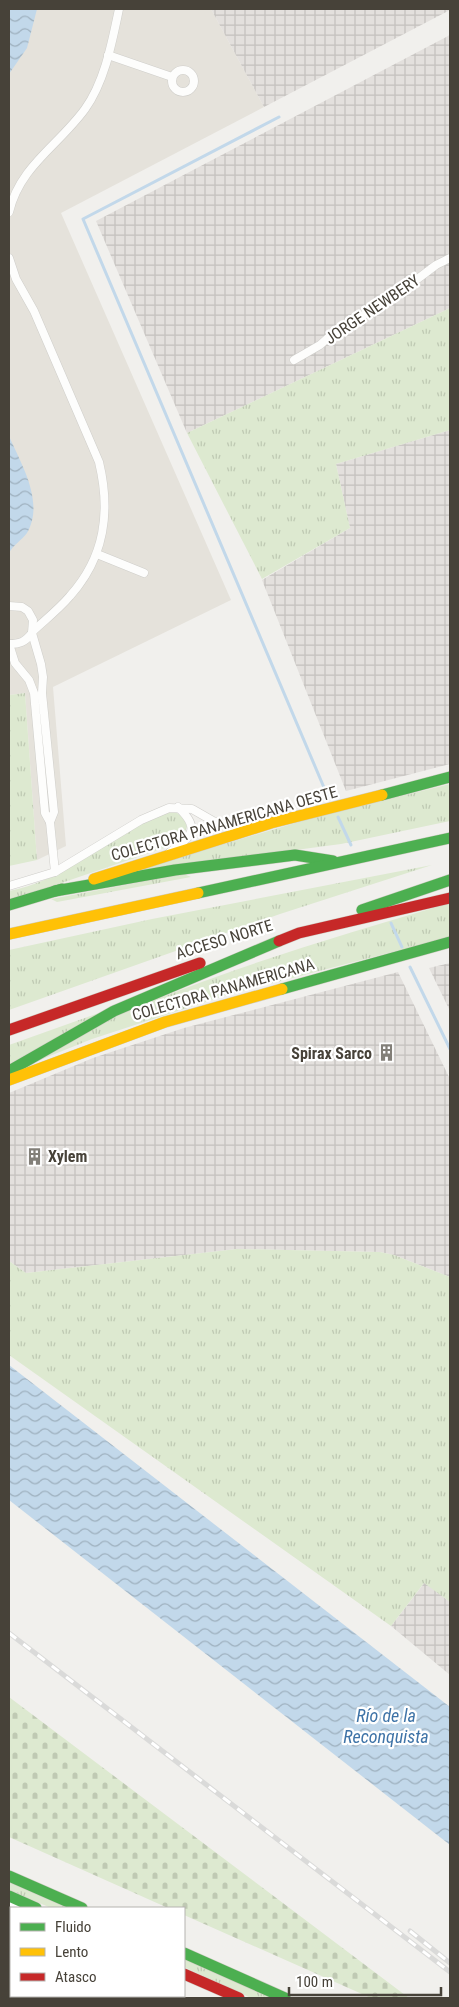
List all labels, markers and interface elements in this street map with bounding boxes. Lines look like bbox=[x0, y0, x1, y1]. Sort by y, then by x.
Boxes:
street label: JORGE NEWBERY bbox=[321, 270, 424, 348]
street label: COLECTORA PANAMERICANA OESTE bbox=[109, 782, 339, 865]
street label: ACCESO NORTE bbox=[173, 916, 275, 963]
street label: COLECTORA PANAMERICANA bbox=[130, 954, 316, 1025]
building icon: Spirax Sarco bbox=[376, 1043, 396, 1063]
place label: Spirax Sarco bbox=[291, 1044, 372, 1063]
building icon: Xylem bbox=[24, 1146, 44, 1166]
place label: Xylem bbox=[48, 1147, 88, 1166]
water label: Río de la Reconquista bbox=[343, 1705, 429, 1747]
legend bbox=[10, 1907, 185, 1997]
text: Fluido bbox=[55, 1918, 91, 1936]
text: Lento bbox=[55, 1943, 88, 1961]
scale bar bbox=[289, 1964, 442, 1996]
text: Atasco bbox=[55, 1968, 96, 1986]
text: 100 m bbox=[296, 1973, 333, 1991]

